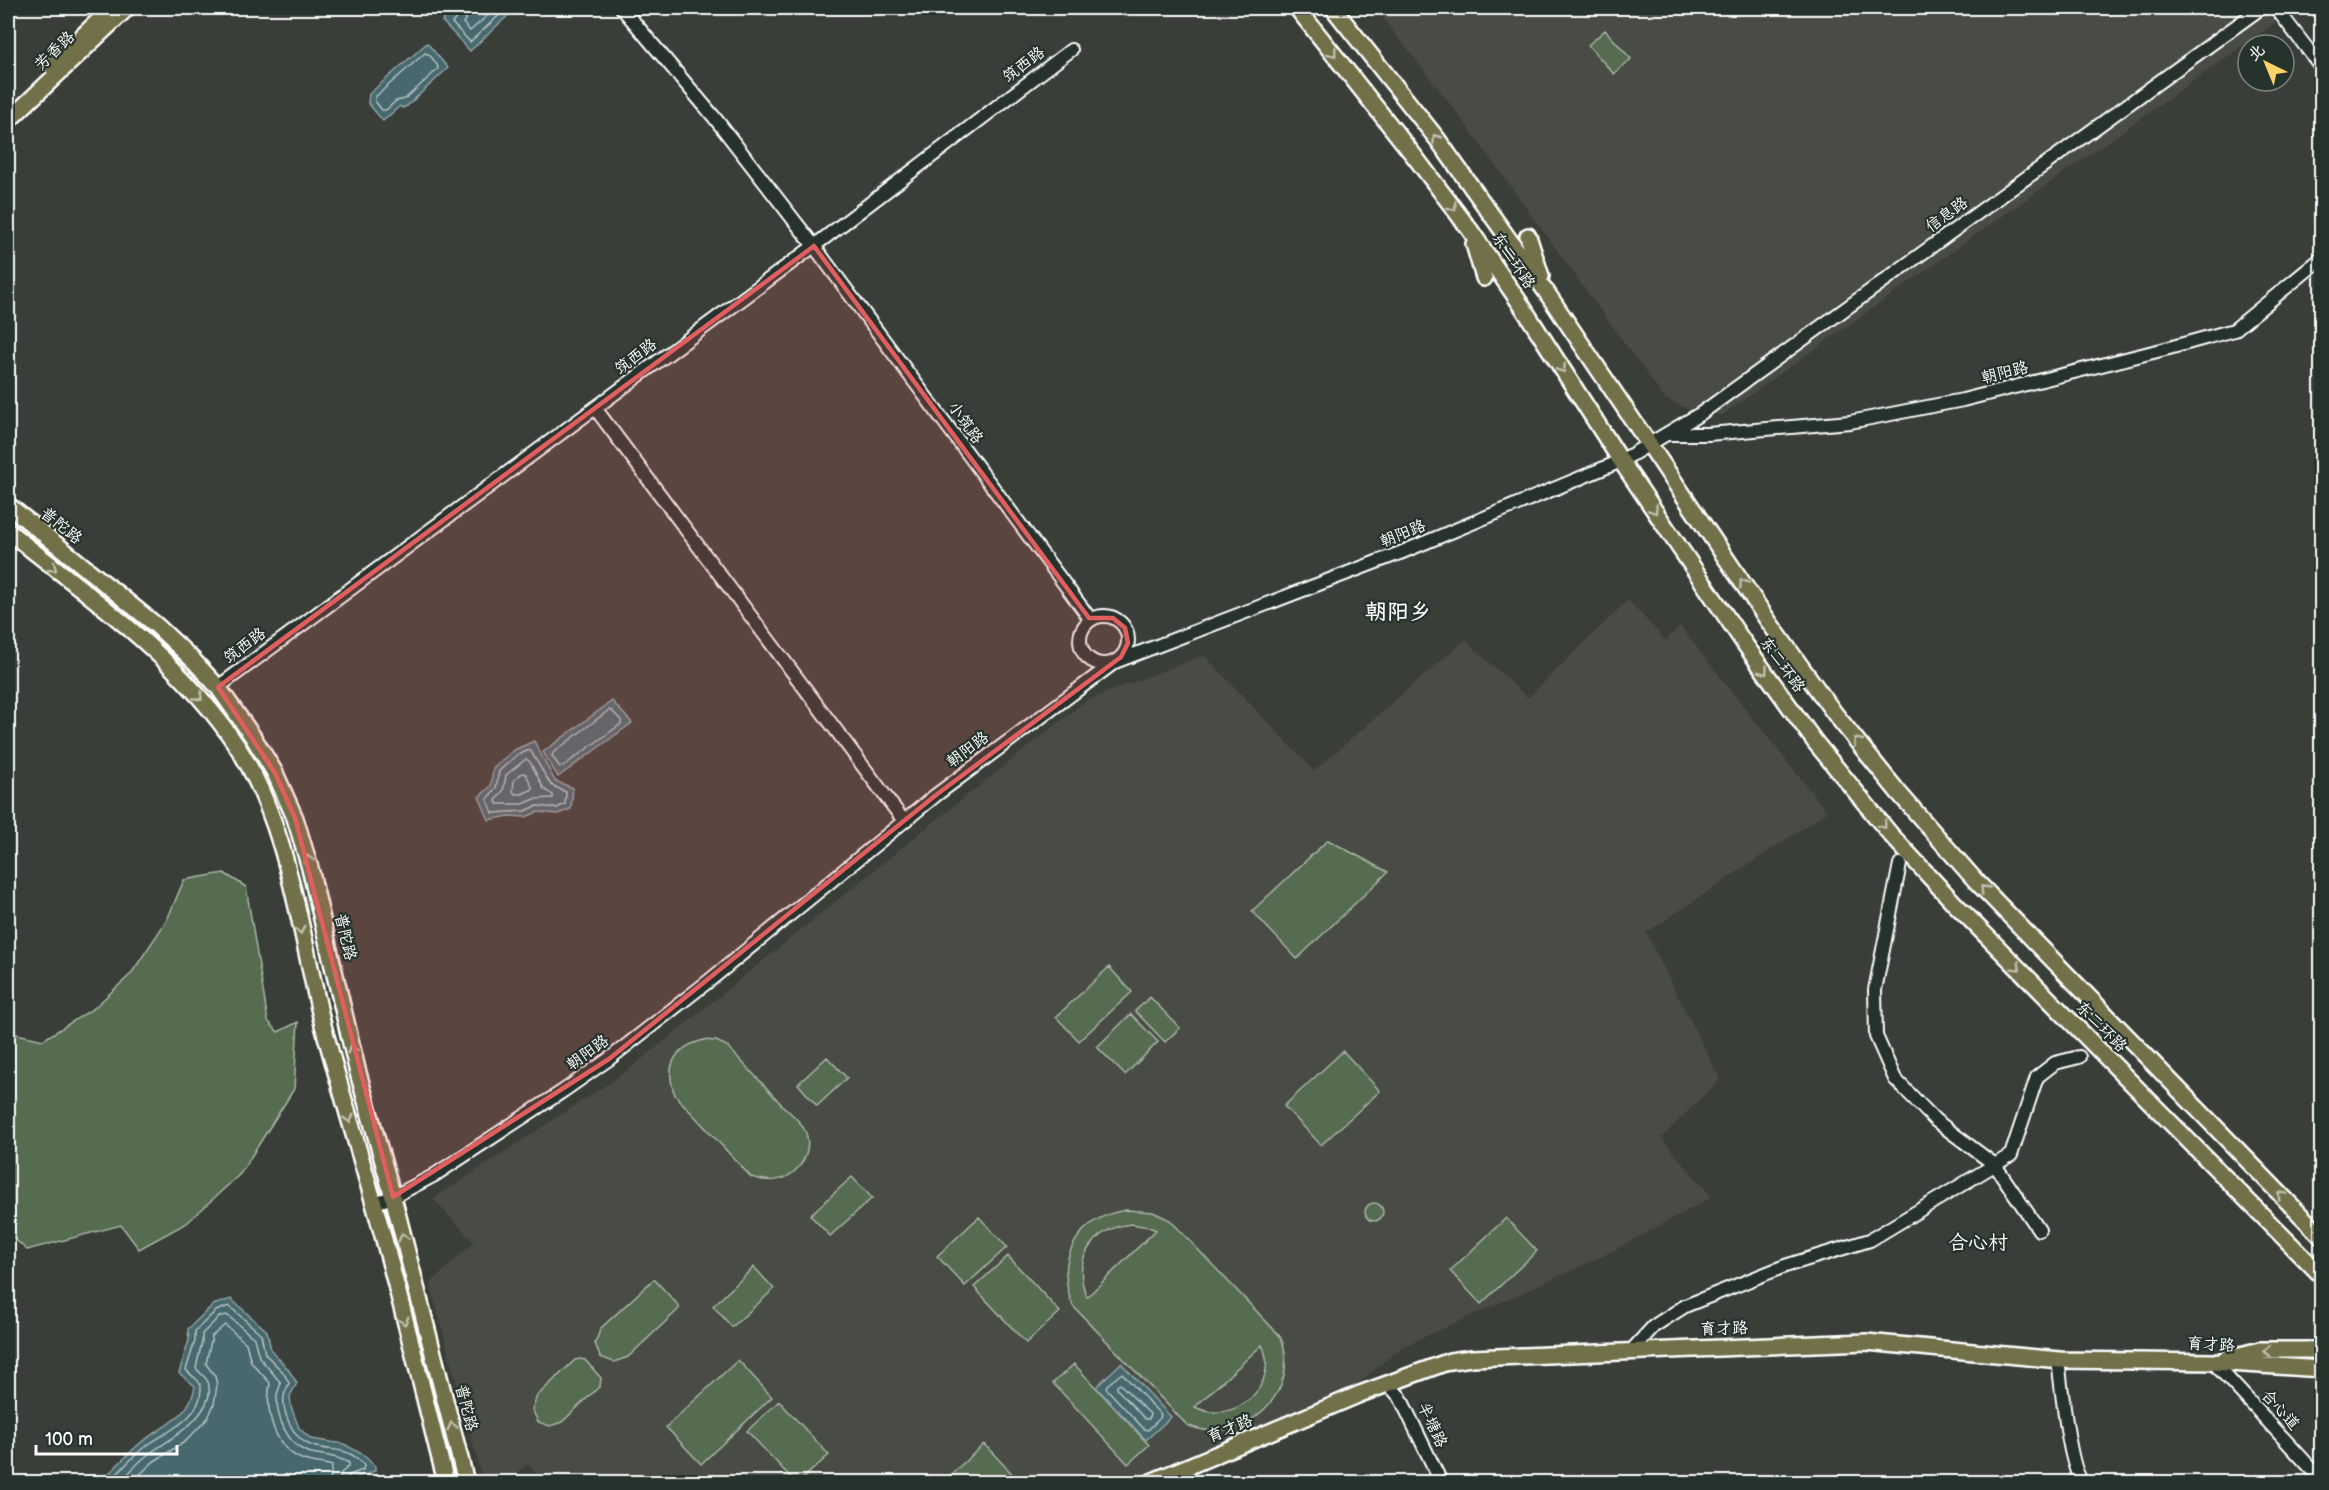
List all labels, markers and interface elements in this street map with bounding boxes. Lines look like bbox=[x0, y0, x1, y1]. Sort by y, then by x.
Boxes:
street label: 芳香路 bbox=[31, 27, 79, 75]
north arrow bbox=[2236, 33, 2296, 93]
text: 北 bbox=[2244, 41, 2269, 66]
street label: 筑西路 bbox=[999, 43, 1049, 87]
one-way arrow bbox=[1326, 46, 1337, 57]
one-way arrow bbox=[1432, 133, 1443, 144]
street label: 信息路 bbox=[1922, 193, 1972, 237]
one-way arrow bbox=[1446, 201, 1457, 212]
street label: 东二环路 bbox=[1487, 229, 1539, 293]
street label: 筑西路 bbox=[611, 335, 661, 379]
street label: 朝阳路 bbox=[1979, 358, 2031, 388]
one-way arrow bbox=[1555, 362, 1566, 373]
street label: 小筑路 bbox=[943, 398, 987, 448]
one-way arrow bbox=[1647, 503, 1658, 514]
street label: 普陀路 bbox=[36, 504, 86, 548]
street label: 朝阳路 bbox=[1377, 516, 1429, 552]
one-way arrow bbox=[46, 560, 57, 571]
one-way arrow bbox=[1739, 579, 1750, 590]
district label: 朝阳乡 bbox=[1365, 599, 1431, 626]
street label: 筑西路 bbox=[220, 624, 270, 668]
street label: 东二环路 bbox=[1756, 634, 1808, 696]
one-way arrow bbox=[1757, 664, 1768, 675]
one-way arrow bbox=[192, 690, 203, 700]
street label: 朝阳路 bbox=[943, 728, 993, 772]
one-way arrow bbox=[1853, 737, 1864, 748]
one-way arrow bbox=[1876, 818, 1887, 829]
one-way arrow bbox=[302, 854, 315, 865]
one-way arrow bbox=[1980, 885, 1991, 895]
street label: 普陀路 bbox=[330, 911, 360, 963]
one-way arrow bbox=[293, 924, 306, 934]
one-way arrow bbox=[2009, 959, 2020, 970]
street label: 东二环路 bbox=[2072, 998, 2130, 1056]
street label: 朝阳路 bbox=[563, 1031, 613, 1075]
one-way arrow bbox=[347, 1044, 360, 1054]
one-way arrow bbox=[342, 1113, 354, 1124]
one-way arrow bbox=[2277, 1191, 2288, 1202]
district label: 合心村 bbox=[1948, 1231, 2008, 1255]
one-way arrow bbox=[398, 1232, 411, 1242]
one-way arrow bbox=[397, 1316, 410, 1326]
street label: 育才路 bbox=[1700, 1319, 1748, 1339]
street label: 育才路 bbox=[2187, 1334, 2235, 1356]
one-way arrow bbox=[2262, 1344, 2271, 1357]
street label: 普陀路 bbox=[451, 1382, 481, 1434]
street label: 合心道 bbox=[2257, 1386, 2303, 1434]
street label: 半塘路 bbox=[1413, 1399, 1451, 1451]
street label: 育才路 bbox=[1204, 1411, 1256, 1447]
scale bar bbox=[36, 1418, 177, 1456]
one-way arrow bbox=[446, 1421, 459, 1431]
text: 100 m bbox=[45, 1429, 93, 1450]

